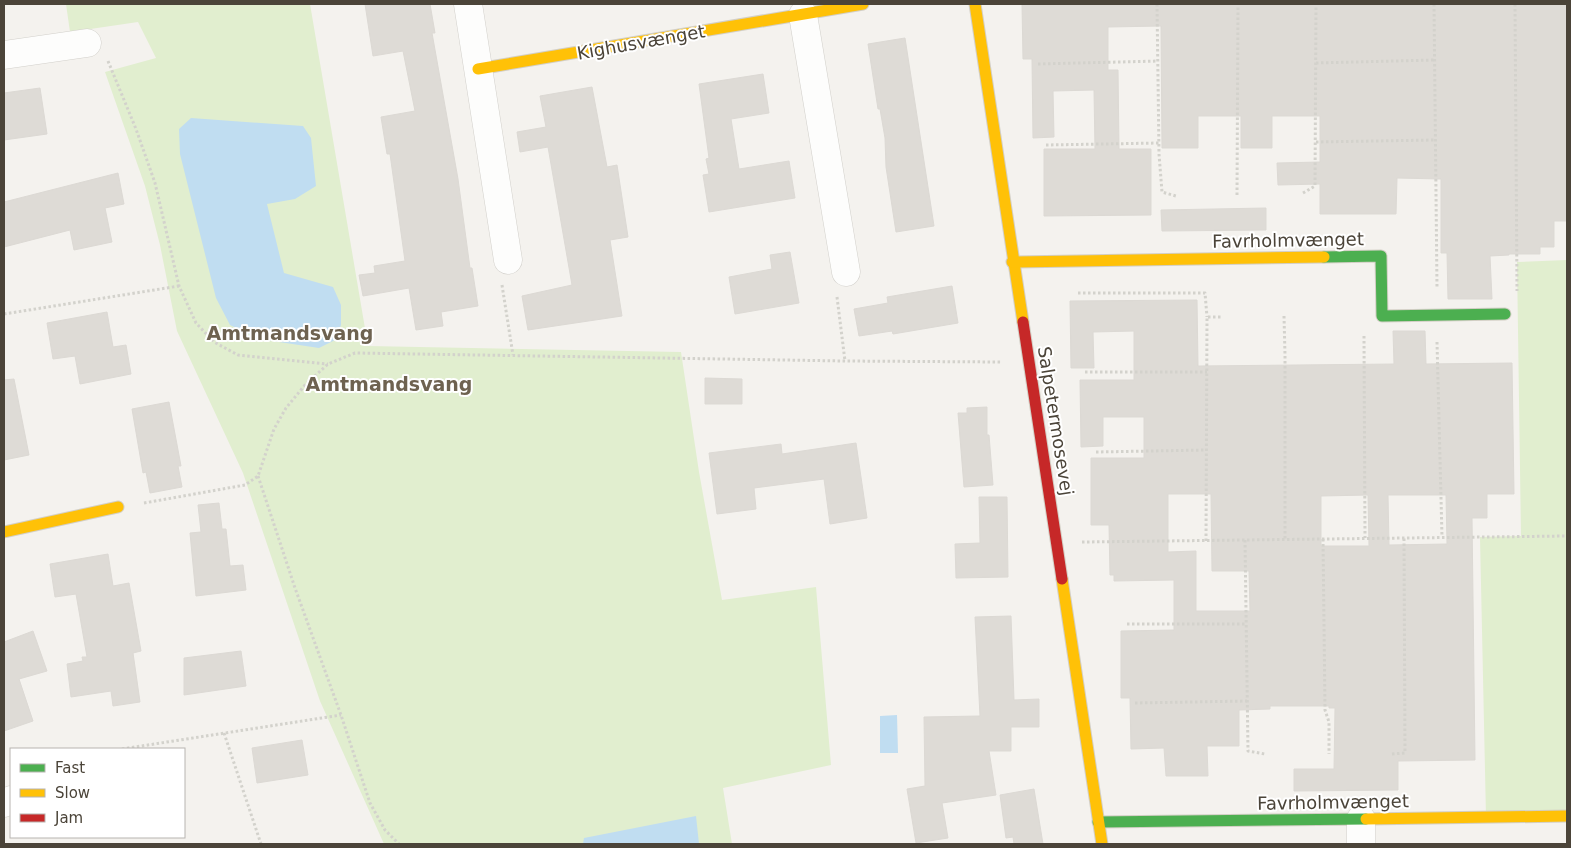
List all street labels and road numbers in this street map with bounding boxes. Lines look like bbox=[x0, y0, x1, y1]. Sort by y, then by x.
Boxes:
street label: Kighusvænget bbox=[575, 20, 707, 64]
street label: Favrholmvænget bbox=[1212, 228, 1364, 252]
street label: Salpetermosevej bbox=[1034, 345, 1078, 497]
street label: Favrholmvænget bbox=[1257, 790, 1409, 814]

